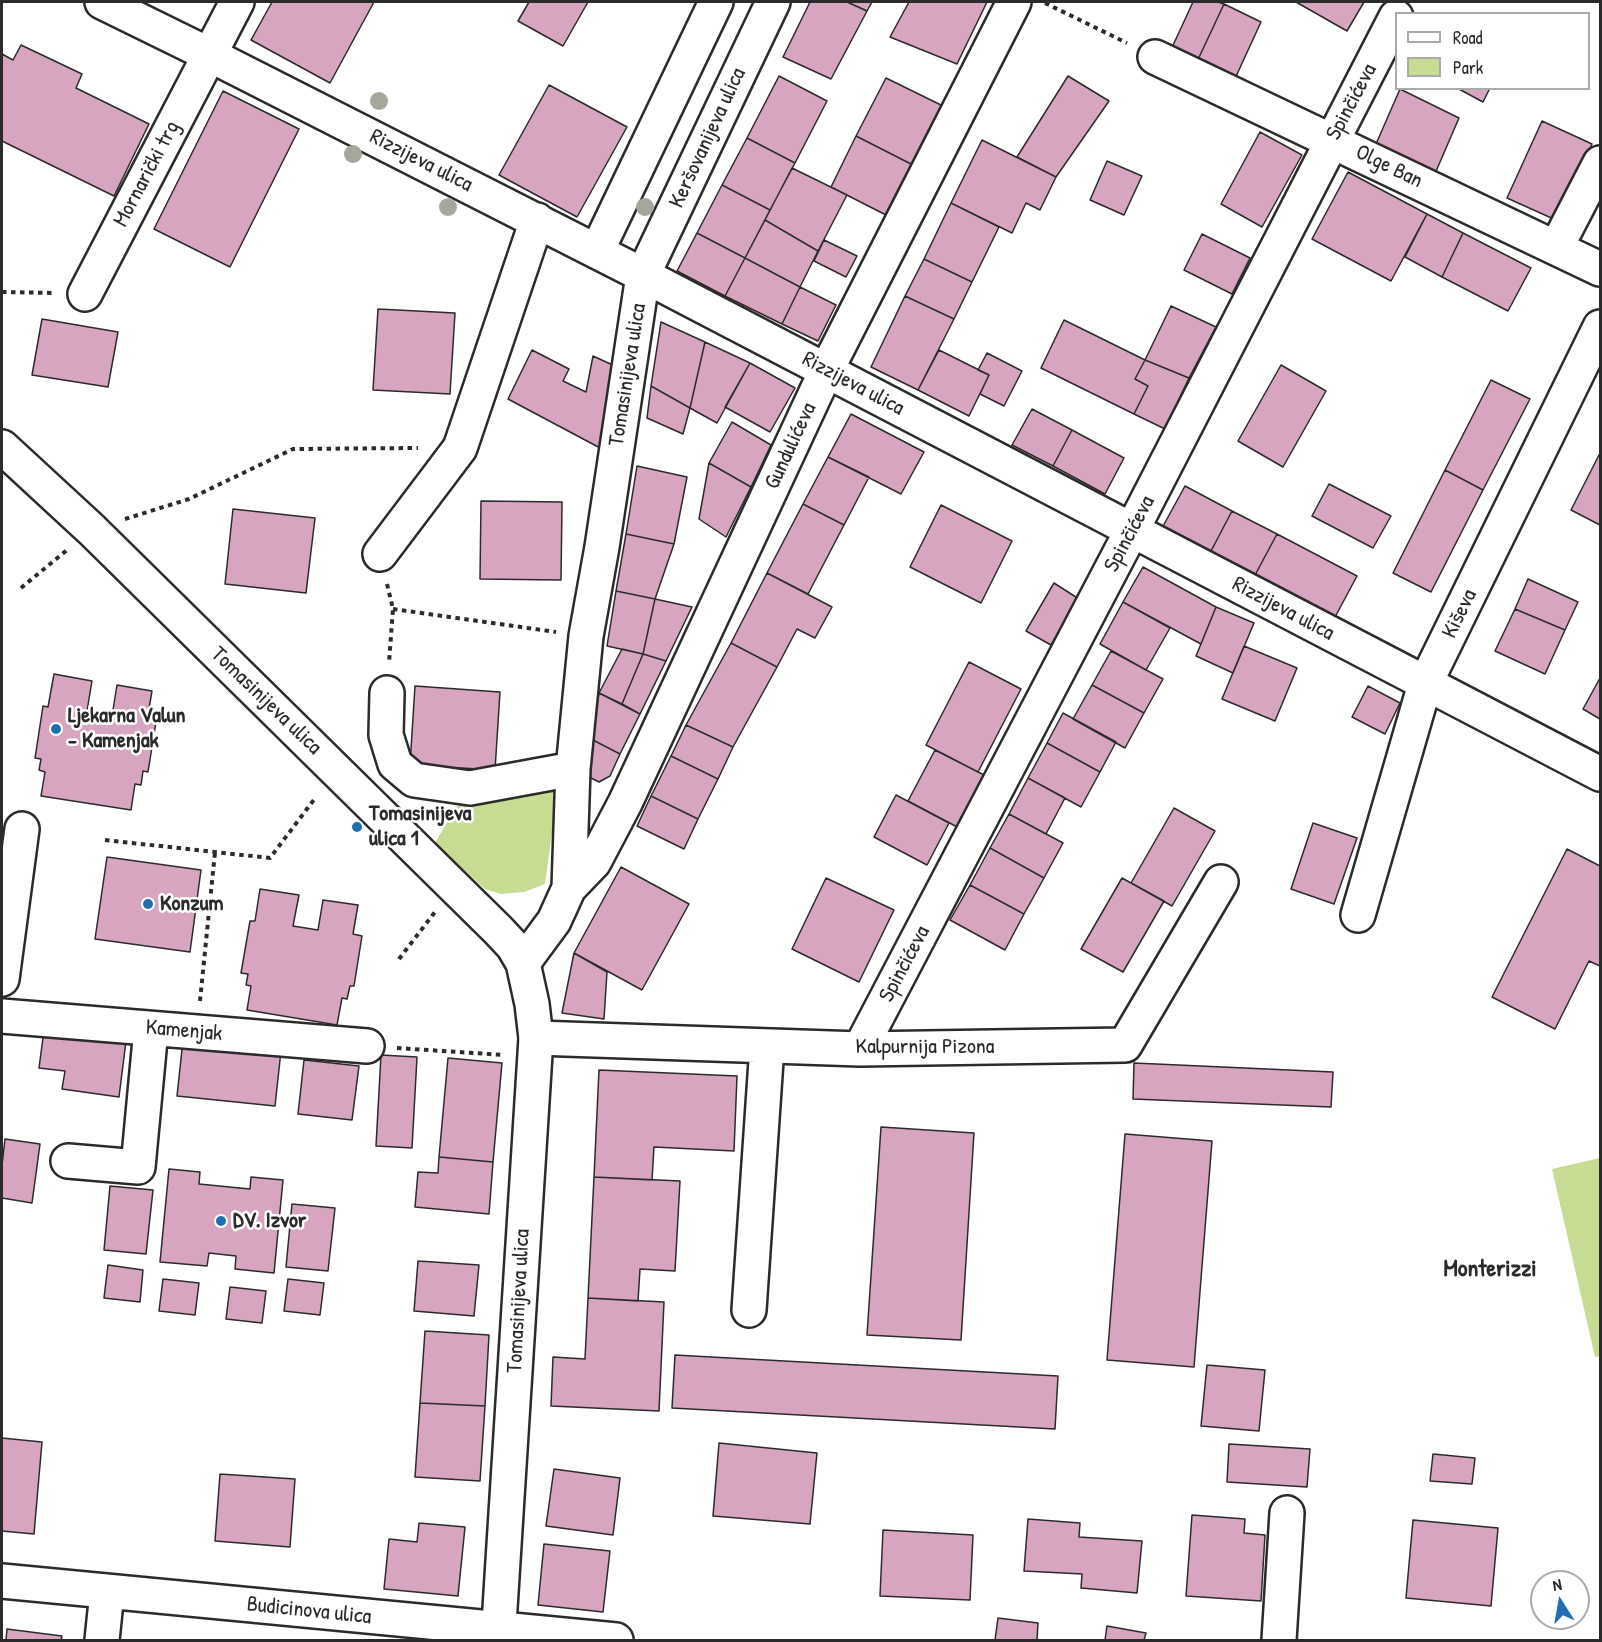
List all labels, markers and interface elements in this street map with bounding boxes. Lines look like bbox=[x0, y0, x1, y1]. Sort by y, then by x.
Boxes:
legend bbox=[1395, 12, 1590, 90]
text: Road bbox=[1453, 25, 1483, 50]
text: Park bbox=[1453, 55, 1483, 80]
street label: Spinčićeva bbox=[1321, 59, 1383, 145]
street label: Keršovanijeva ulica bbox=[664, 64, 752, 212]
street label: Mornarički trg bbox=[108, 117, 186, 231]
street label: Rizzijeva ulica bbox=[365, 124, 477, 198]
street label: Olge Ban bbox=[1351, 139, 1427, 195]
street label: Tomasinijeva ulica bbox=[604, 302, 652, 448]
street label: Rizzijeva ulica bbox=[797, 346, 909, 422]
street label: Gundulićeva bbox=[760, 399, 822, 493]
street label: Spinčićeva bbox=[1099, 491, 1161, 577]
street label: Rizzijeva ulica bbox=[1227, 571, 1339, 647]
street label: Kiševa bbox=[1437, 585, 1483, 643]
street label: Tomasinijeva ulica bbox=[205, 641, 327, 761]
place label: Ljekarna Valun - Kamenjak bbox=[68, 703, 186, 754]
marker: Ljekarna Valun - Kamenjak bbox=[49, 722, 63, 736]
place label: Tomasinijeva ulica 1 bbox=[369, 801, 471, 852]
marker: Tomasinijeva ulica 1 bbox=[350, 820, 364, 834]
place label: Konzum bbox=[160, 891, 223, 917]
marker: Konzum bbox=[141, 897, 155, 911]
street label: Spinčićeva bbox=[874, 921, 936, 1007]
street label: Kamenjak bbox=[145, 1015, 223, 1047]
street label: Kalpurnija Pizona bbox=[856, 1034, 994, 1060]
place label: DV. Izvor bbox=[233, 1208, 306, 1234]
marker: DV. Izvor bbox=[214, 1214, 228, 1228]
street label: Tomasinijeva ulica bbox=[502, 1228, 536, 1374]
district label: Monterizzi bbox=[1443, 1256, 1537, 1284]
north arrow bbox=[1530, 1570, 1590, 1630]
text: N bbox=[1551, 1573, 1563, 1596]
street label: Budicinova ulica bbox=[245, 1591, 373, 1631]

